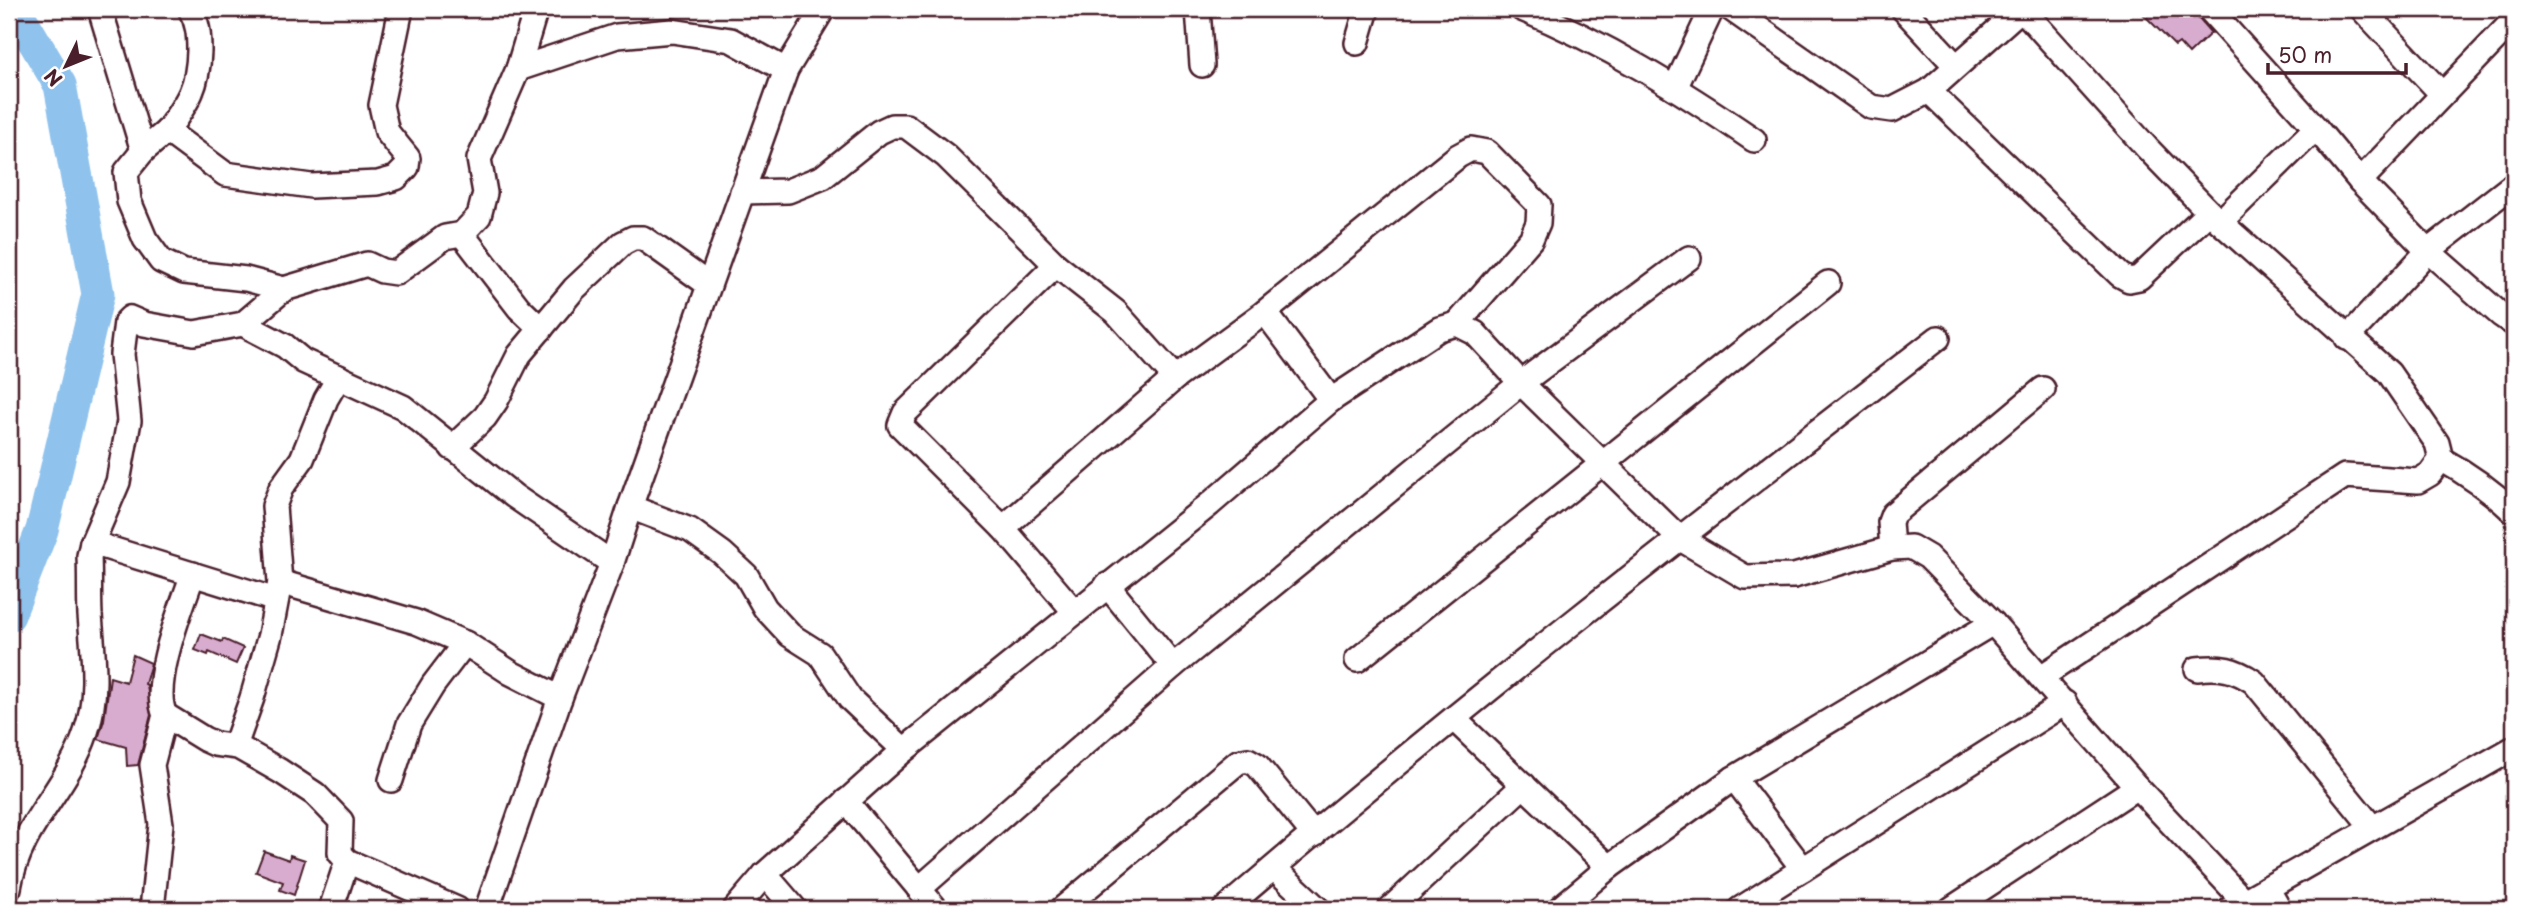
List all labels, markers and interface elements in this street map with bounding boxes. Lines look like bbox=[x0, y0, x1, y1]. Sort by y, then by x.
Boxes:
north arrow bbox=[32, 32, 102, 102]
scale bar bbox=[2268, 32, 2406, 76]
text: 50 m bbox=[2278, 38, 2332, 70]
text: N bbox=[37, 63, 68, 93]

